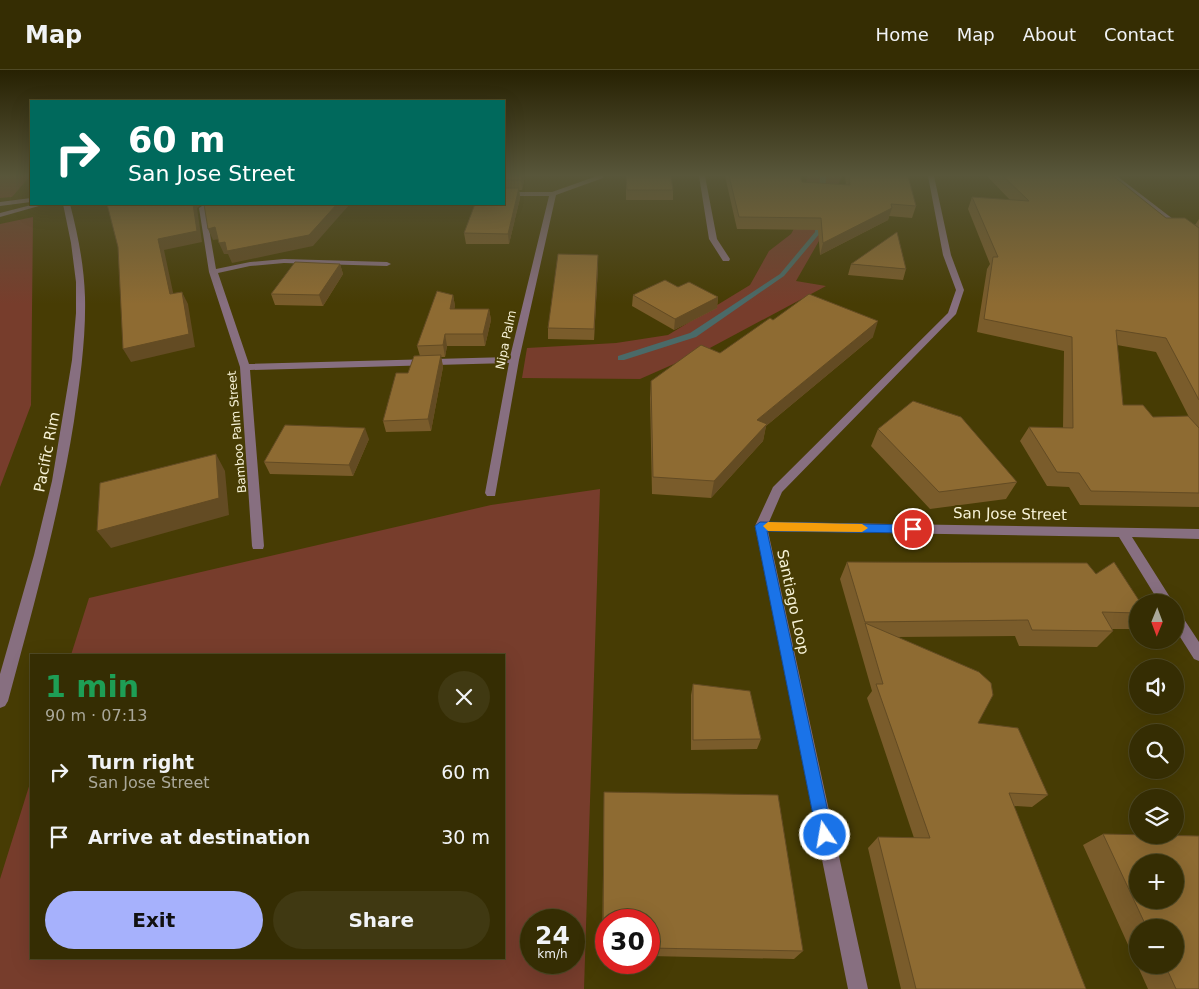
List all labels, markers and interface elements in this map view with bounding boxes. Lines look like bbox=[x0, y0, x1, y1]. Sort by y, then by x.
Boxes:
text: Map bbox=[25, 21, 82, 49]
text: Home bbox=[876, 24, 929, 45]
text: Map bbox=[957, 24, 995, 45]
text: About bbox=[1023, 24, 1076, 45]
text: Contact bbox=[1104, 24, 1174, 45]
icon: right bbox=[45, 120, 110, 185]
text: 60 m bbox=[128, 120, 225, 160]
text: San Jose Street bbox=[128, 161, 295, 186]
street label: Nipa Palm bbox=[493, 309, 519, 371]
street label: Bamboo Palm Street bbox=[225, 370, 249, 494]
street label: Pacific Rim bbox=[30, 410, 64, 494]
street label: San Jose Street bbox=[953, 504, 1067, 524]
pin bbox=[892, 508, 934, 550]
icon: arrive bbox=[899, 515, 927, 543]
street label: Santiago Loop bbox=[773, 548, 813, 656]
north arrow bbox=[1129, 594, 1184, 649]
map controls bbox=[1129, 594, 1184, 974]
button: sound bbox=[1129, 659, 1184, 714]
text: 1 min bbox=[45, 669, 139, 704]
button: close bbox=[438, 671, 490, 723]
text: 90 m · 07:13 bbox=[45, 706, 147, 725]
button: search bbox=[1129, 724, 1184, 779]
text: Turn right bbox=[88, 751, 194, 773]
icon: right bbox=[45, 758, 73, 786]
text: 60 m bbox=[441, 761, 490, 783]
text: San Jose Street bbox=[88, 773, 210, 792]
button: layers bbox=[1129, 789, 1184, 844]
position arrow bbox=[798, 808, 850, 860]
icon: arrive bbox=[45, 823, 73, 851]
text: Arrive at destination bbox=[88, 826, 310, 848]
text: 30 m bbox=[441, 826, 490, 848]
button: + bbox=[1129, 854, 1184, 909]
button: Exit bbox=[45, 891, 263, 949]
button: Share bbox=[273, 891, 490, 949]
speed limit sign: 30 bbox=[595, 909, 660, 974]
button: − bbox=[1129, 919, 1184, 974]
text: 24 bbox=[535, 921, 570, 950]
text: km/h bbox=[537, 947, 568, 961]

